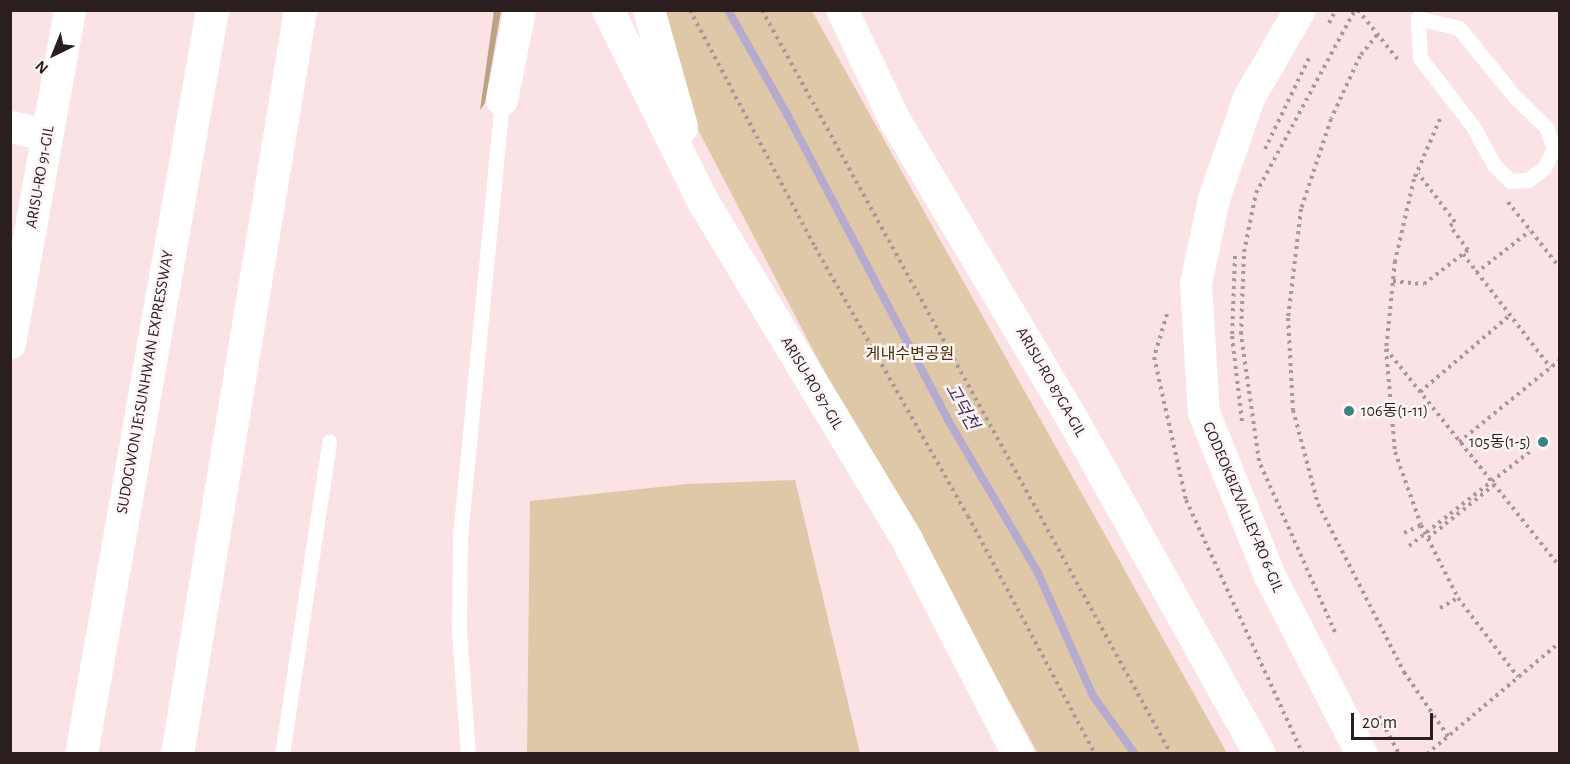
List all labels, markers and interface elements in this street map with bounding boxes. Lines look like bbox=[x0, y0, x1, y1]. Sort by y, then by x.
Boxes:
north arrow bbox=[24, 24, 84, 84]
text: N bbox=[32, 58, 51, 77]
street label: ARISU-RO 91-GIL bbox=[22, 124, 58, 230]
street label: SUDOGWON JE1SUNHWAN EXPRESSWAY bbox=[112, 249, 178, 515]
street label: ARISU-RO 87GA-GIL bbox=[1012, 324, 1090, 440]
street label: ARISU-RO 87-GIL bbox=[777, 333, 847, 433]
park label: 게내수변공원 bbox=[866, 344, 954, 364]
water label: 고덕천 bbox=[940, 380, 982, 434]
place label: 106동(1-11) bbox=[1361, 401, 1428, 421]
marker: 106동(1-11) bbox=[1342, 404, 1356, 418]
street label: GODEOKBIZVALLEY-RO 6-GIL bbox=[1198, 419, 1288, 595]
place label: 105동(1-5) bbox=[1469, 432, 1531, 452]
marker: 105동(1-5) bbox=[1536, 435, 1550, 449]
scale bar bbox=[1354, 701, 1436, 739]
text: 20 m bbox=[1362, 714, 1397, 732]

